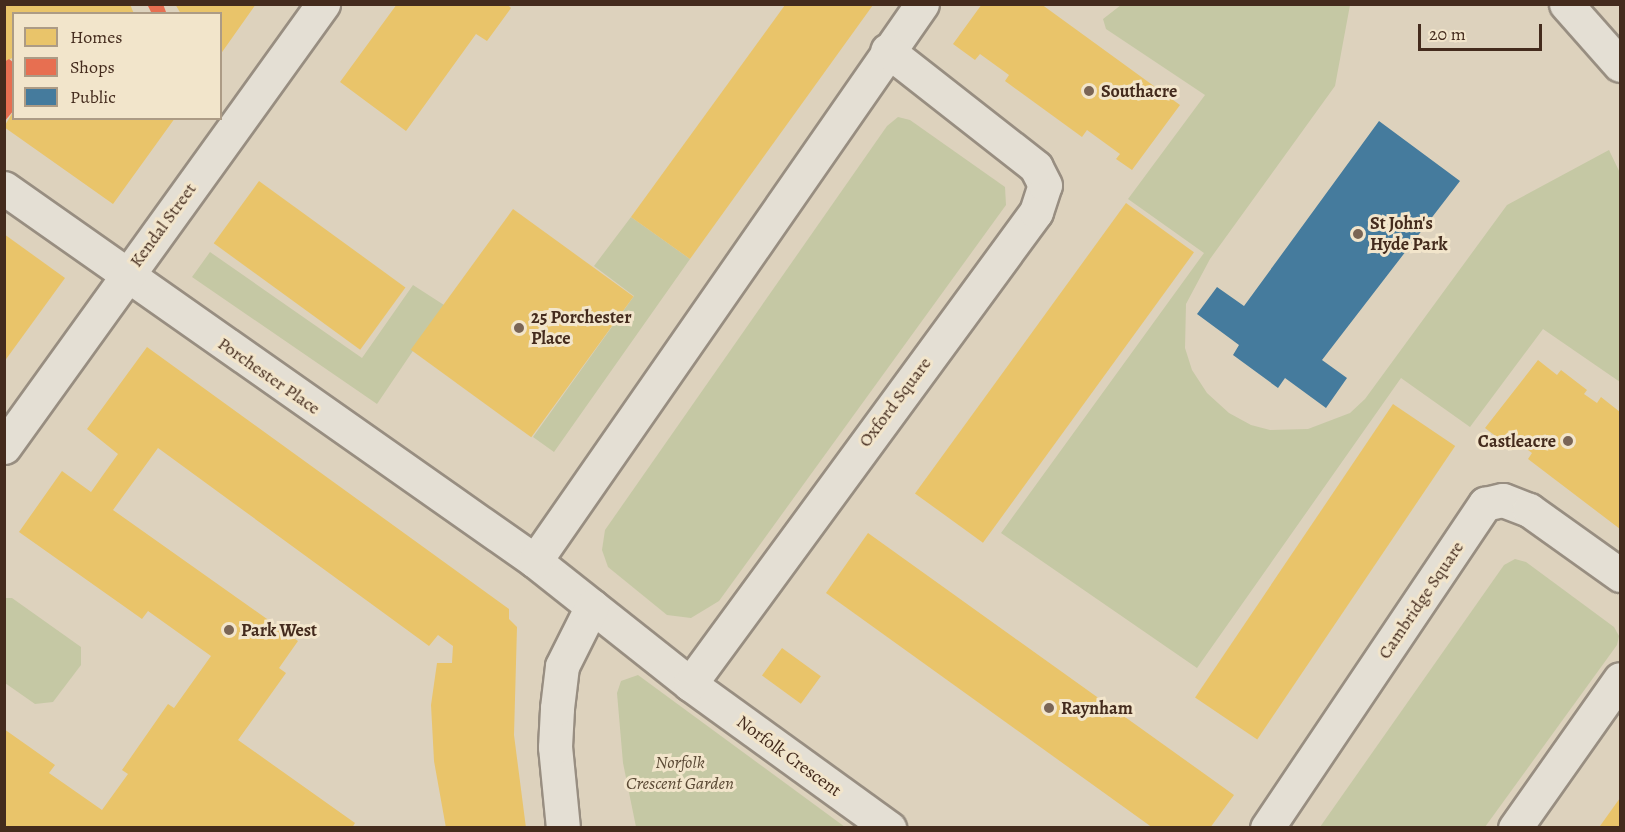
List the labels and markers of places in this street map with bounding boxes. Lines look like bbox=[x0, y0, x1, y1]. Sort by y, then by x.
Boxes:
place label: Southacre bbox=[1101, 80, 1177, 102]
marker: Southacre bbox=[1082, 84, 1096, 98]
place label: St John's Hyde Park bbox=[1370, 213, 1447, 256]
marker: St John's Hyde Park bbox=[1351, 227, 1365, 241]
place label: 25 Porchester Place bbox=[531, 307, 632, 350]
marker: 25 Porchester Place bbox=[512, 321, 526, 335]
place label: Castleacre bbox=[1478, 430, 1556, 452]
marker: Castleacre bbox=[1561, 434, 1575, 448]
place label: Park West bbox=[241, 619, 317, 641]
marker: Park West bbox=[222, 623, 236, 637]
place label: Raynham bbox=[1061, 697, 1133, 719]
marker: Raynham bbox=[1042, 701, 1056, 715]

